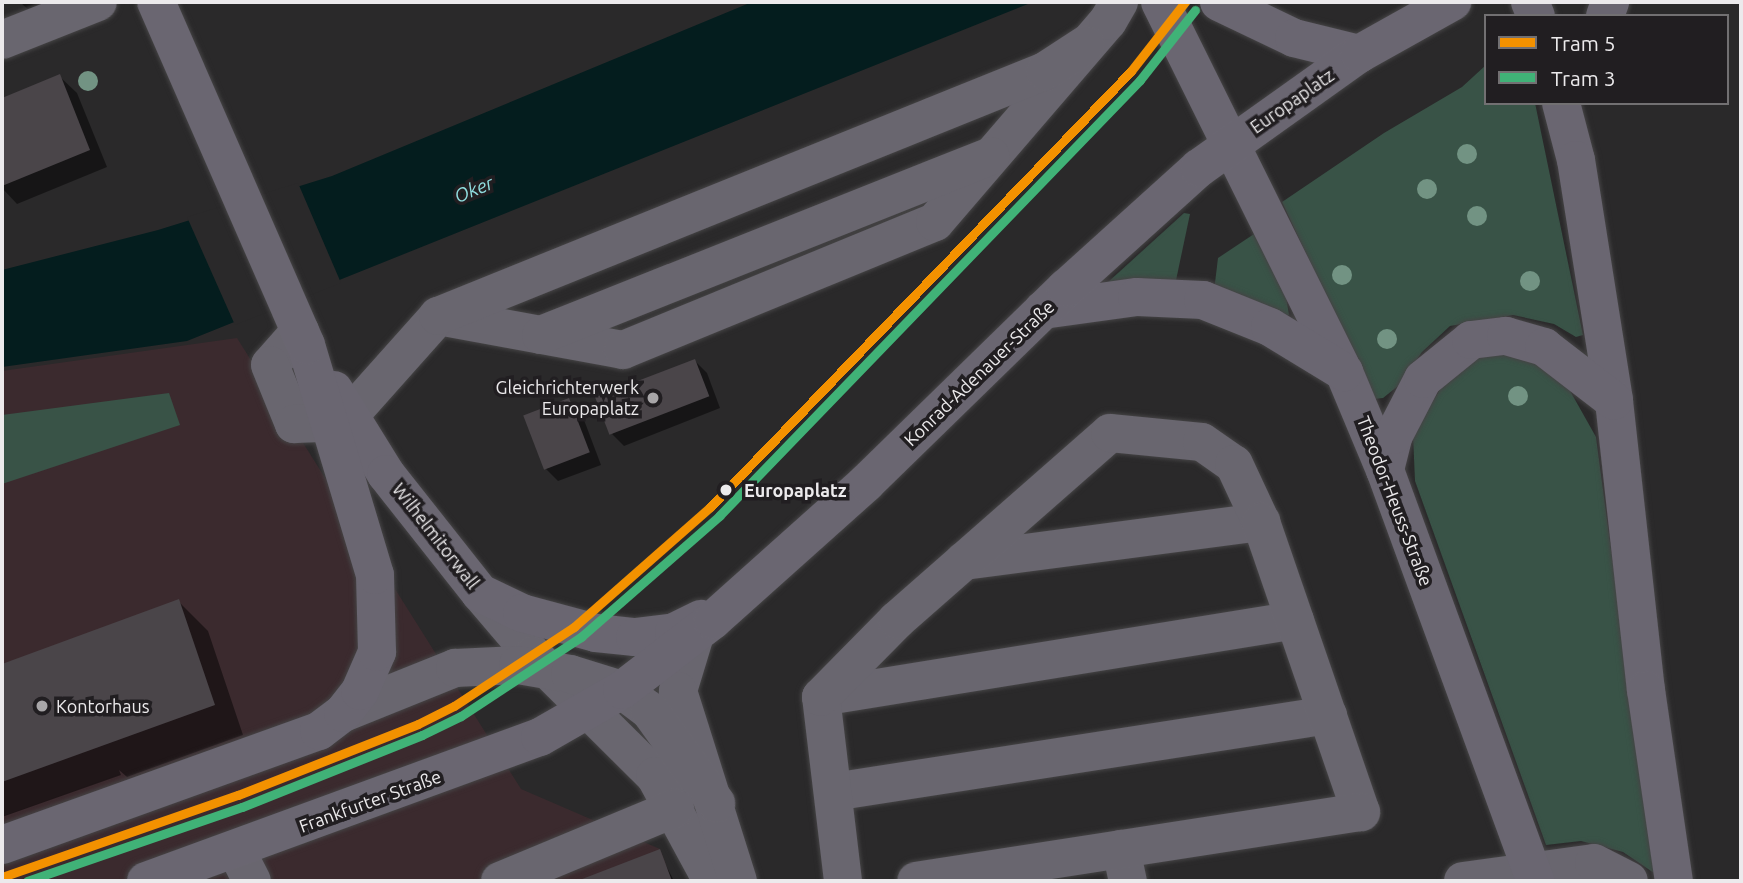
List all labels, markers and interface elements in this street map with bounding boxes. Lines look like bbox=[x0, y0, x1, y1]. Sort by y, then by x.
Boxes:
legend bbox=[1484, 14, 1729, 105]
text: Tram 5 bbox=[1551, 31, 1615, 55]
street label: Europaplatz bbox=[1246, 64, 1338, 138]
text: Tram 3 bbox=[1551, 66, 1615, 90]
water label: Oker bbox=[451, 172, 497, 208]
street label: Konrad-Adenauer-Straße bbox=[899, 296, 1059, 450]
place label: Gleichrichterwerk Europaplatz bbox=[496, 377, 639, 420]
marker: Gleichrichterwerk Europaplatz bbox=[645, 390, 661, 406]
street label: Theodor-Heuss-Straße bbox=[1353, 413, 1437, 589]
street label: Wilhelmitorwall bbox=[388, 479, 484, 593]
marker: Europaplatz bbox=[715, 479, 737, 501]
place label: Europaplatz bbox=[744, 479, 847, 501]
place label: Kontorhaus bbox=[56, 695, 150, 717]
marker: Kontorhaus bbox=[34, 698, 50, 714]
street label: Frankfurter Straße bbox=[296, 765, 444, 837]

